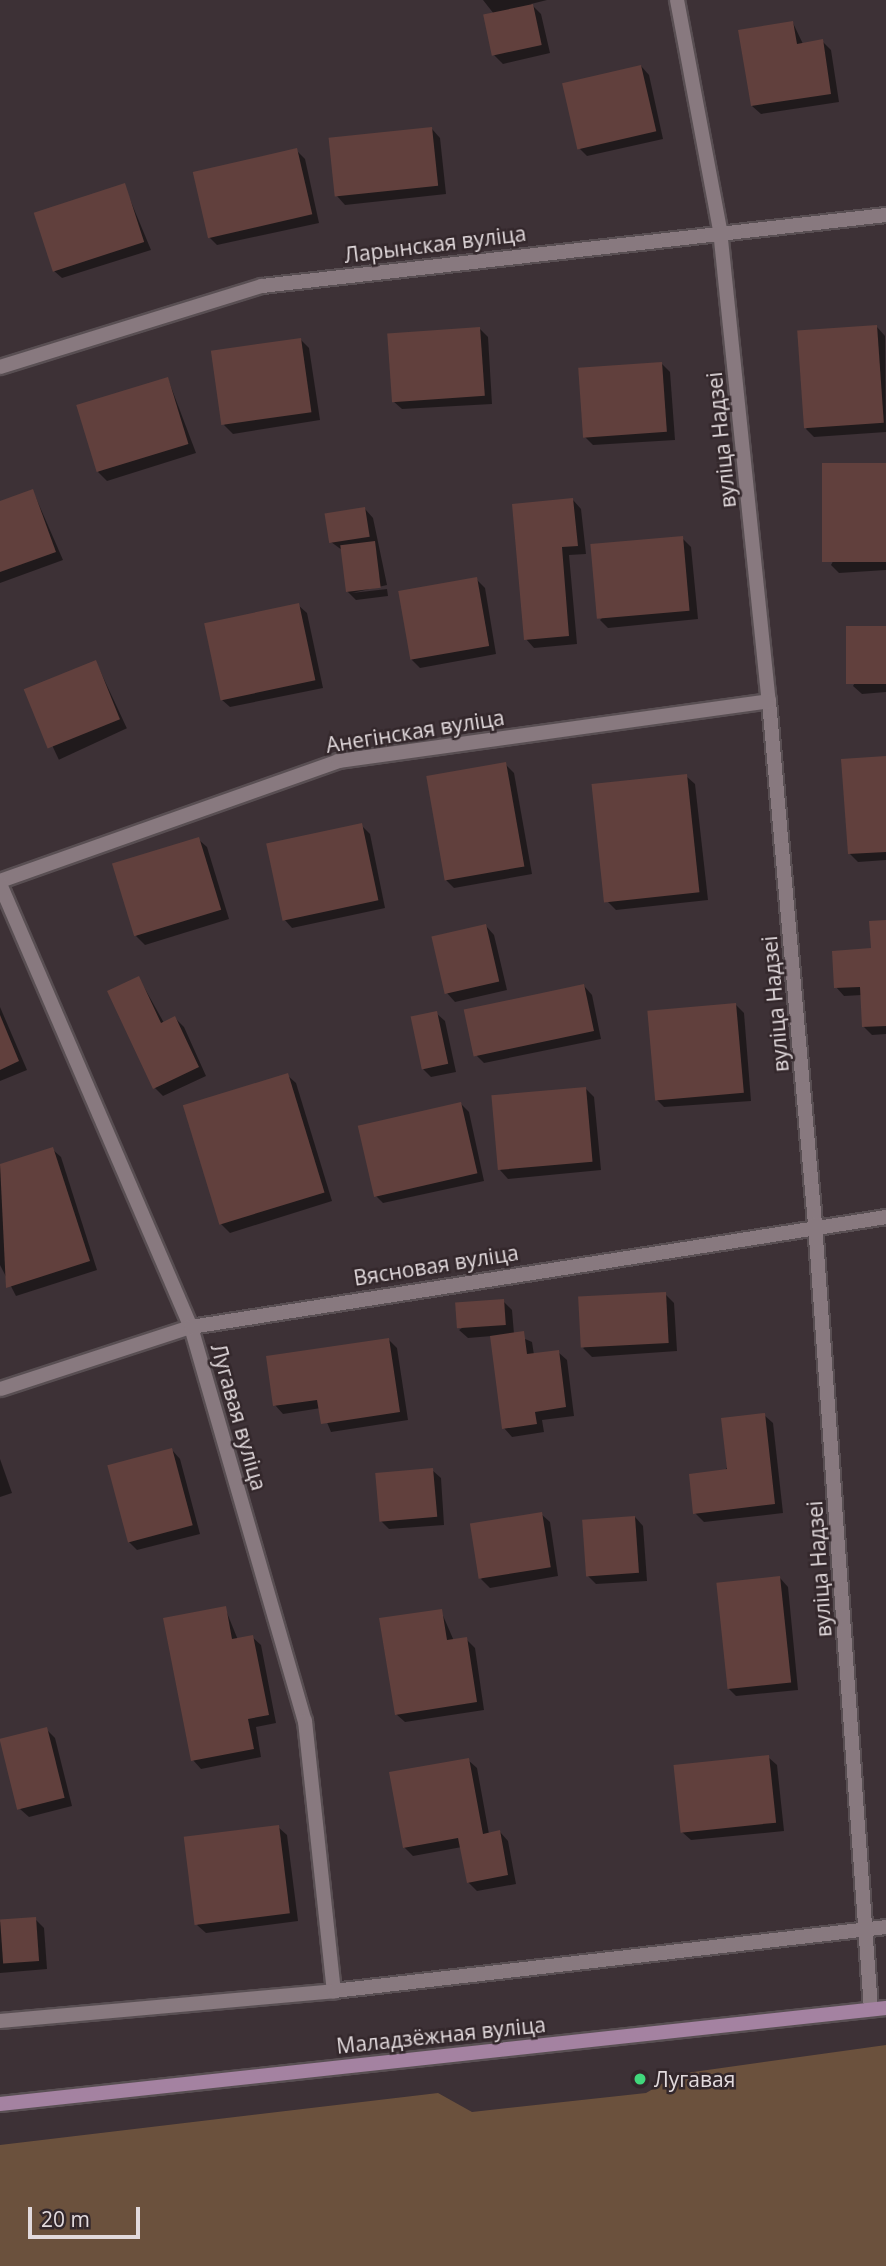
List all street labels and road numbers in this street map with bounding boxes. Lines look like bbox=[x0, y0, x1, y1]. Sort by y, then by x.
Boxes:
street label: Ларынская вуліца bbox=[343, 220, 527, 268]
street label: вуліца Надзеі bbox=[701, 371, 741, 509]
street label: Анегінская вуліца bbox=[324, 704, 506, 758]
street label: вуліца Надзеі bbox=[756, 935, 794, 1073]
street label: Вясновая вуліца bbox=[352, 1240, 520, 1290]
street label: Лугавая вуліца bbox=[206, 1341, 272, 1493]
street label: вуліца Надзеі bbox=[802, 1500, 836, 1638]
street label: Маладзёжная вуліца bbox=[335, 2011, 547, 2059]

